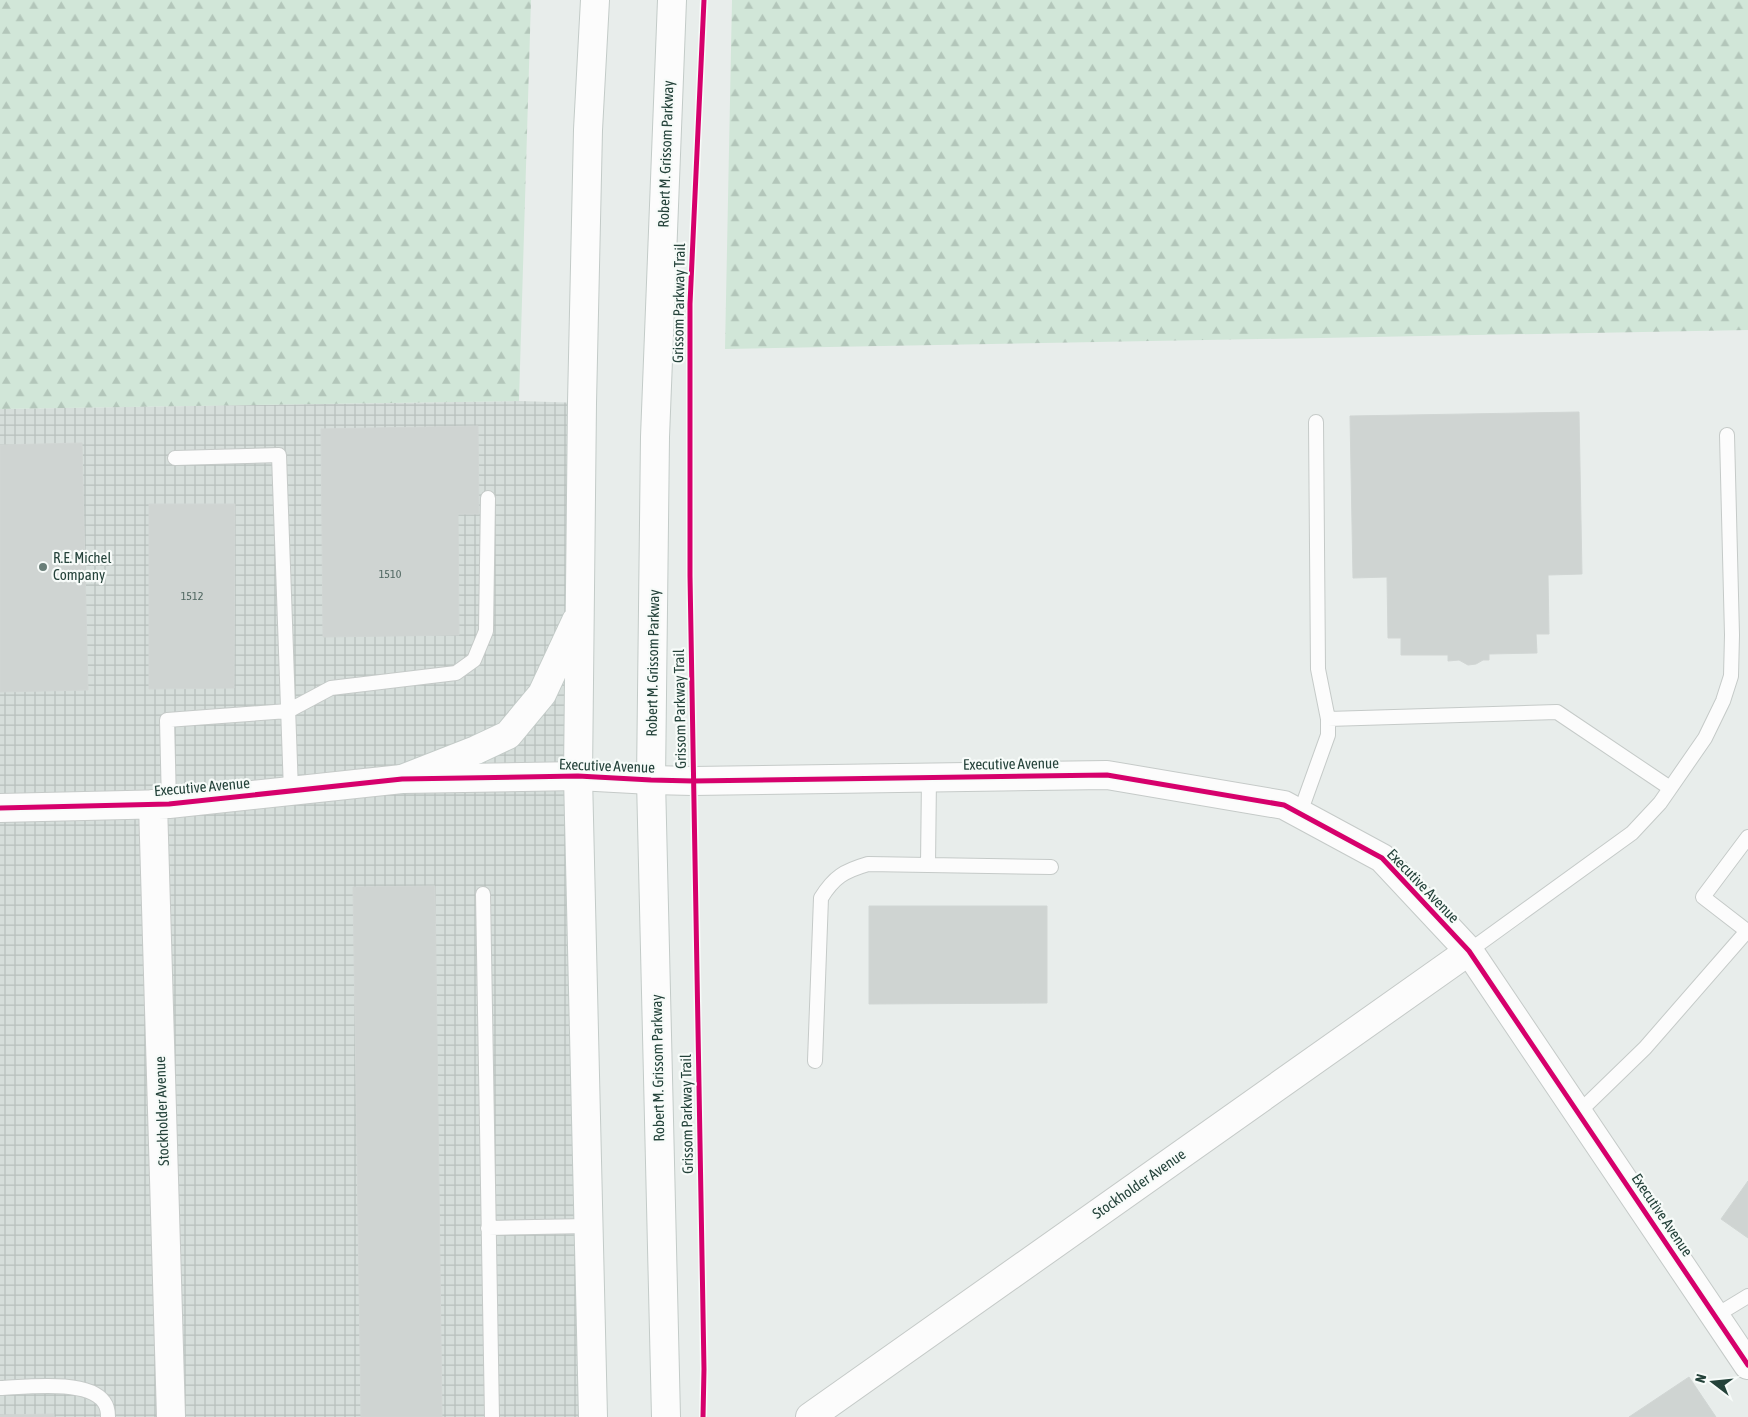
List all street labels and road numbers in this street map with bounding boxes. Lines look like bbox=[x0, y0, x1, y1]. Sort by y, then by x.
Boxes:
street label: Robert M. Grissom Parkway bbox=[654, 80, 677, 228]
street label: Grissom Parkway Trail bbox=[669, 243, 688, 363]
street label: Robert M. Grissom Parkway bbox=[643, 589, 662, 737]
street label: Grissom Parkway Trail bbox=[670, 649, 689, 769]
street label: Executive Avenue bbox=[963, 754, 1059, 773]
street label: Executive Avenue bbox=[559, 755, 655, 776]
street label: Executive Avenue bbox=[153, 774, 251, 799]
street label: Executive Avenue bbox=[1384, 845, 1463, 926]
street label: Robert M. Grissom Parkway bbox=[648, 994, 667, 1142]
street label: Grissom Parkway Trail bbox=[677, 1054, 696, 1174]
street label: Stockholder Avenue bbox=[151, 1056, 172, 1166]
street label: Stockholder Avenue bbox=[1089, 1145, 1189, 1222]
street label: Executive Avenue bbox=[1629, 1170, 1696, 1259]

